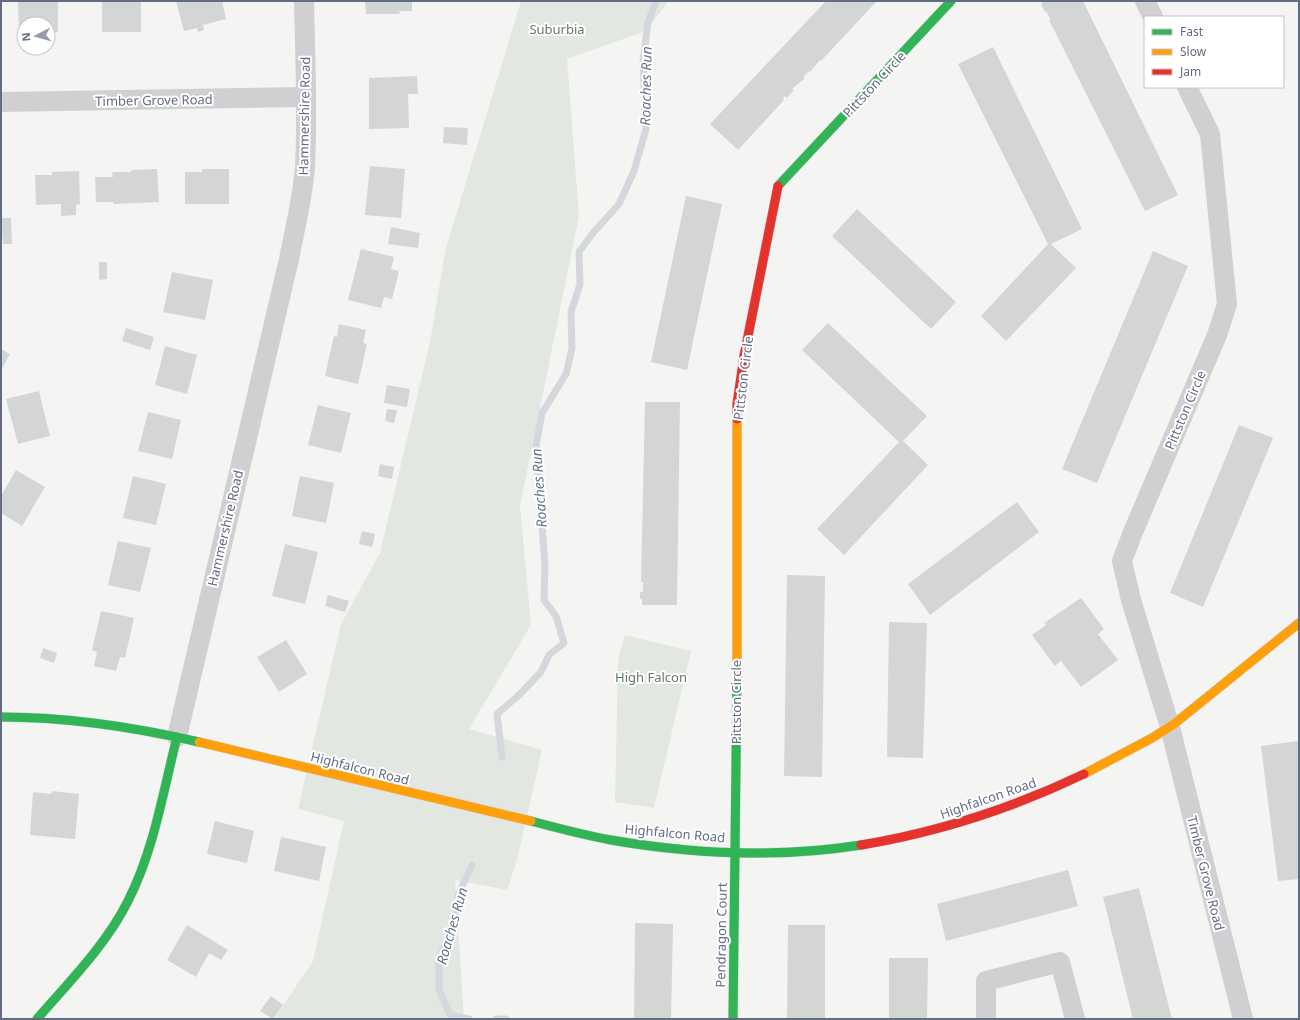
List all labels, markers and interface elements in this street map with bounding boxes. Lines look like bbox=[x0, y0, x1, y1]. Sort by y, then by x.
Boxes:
north arrow bbox=[16, 16, 56, 56]
legend bbox=[1144, 16, 1284, 88]
park label: Suburbia bbox=[529, 20, 585, 38]
text: Fast bbox=[1180, 23, 1204, 40]
text: N bbox=[18, 32, 33, 42]
text: Slow bbox=[1180, 43, 1207, 60]
water label: Roaches Run bbox=[635, 46, 656, 126]
street label: Pittston Circle bbox=[839, 47, 909, 121]
street label: Hammershire Road bbox=[294, 57, 314, 175]
text: Jam bbox=[1179, 63, 1201, 80]
street label: Timber Grove Road bbox=[95, 90, 213, 110]
street label: Pittston Circle bbox=[729, 335, 757, 421]
street label: Pittston Circle bbox=[1160, 368, 1210, 452]
water label: Roaches Run bbox=[526, 448, 551, 528]
street label: Hammershire Road bbox=[203, 468, 247, 588]
street label: Pittston Circle bbox=[727, 660, 745, 744]
park label: High Falcon bbox=[615, 668, 687, 686]
street label: Highfalcon Road bbox=[309, 747, 411, 789]
street label: Highfalcon Road bbox=[937, 773, 1039, 823]
street label: Timber Grove Road bbox=[1183, 814, 1229, 932]
street label: Highfalcon Road bbox=[624, 820, 726, 846]
street label: Pendragon Court bbox=[711, 882, 731, 988]
water label: Roaches Run bbox=[431, 885, 472, 967]

